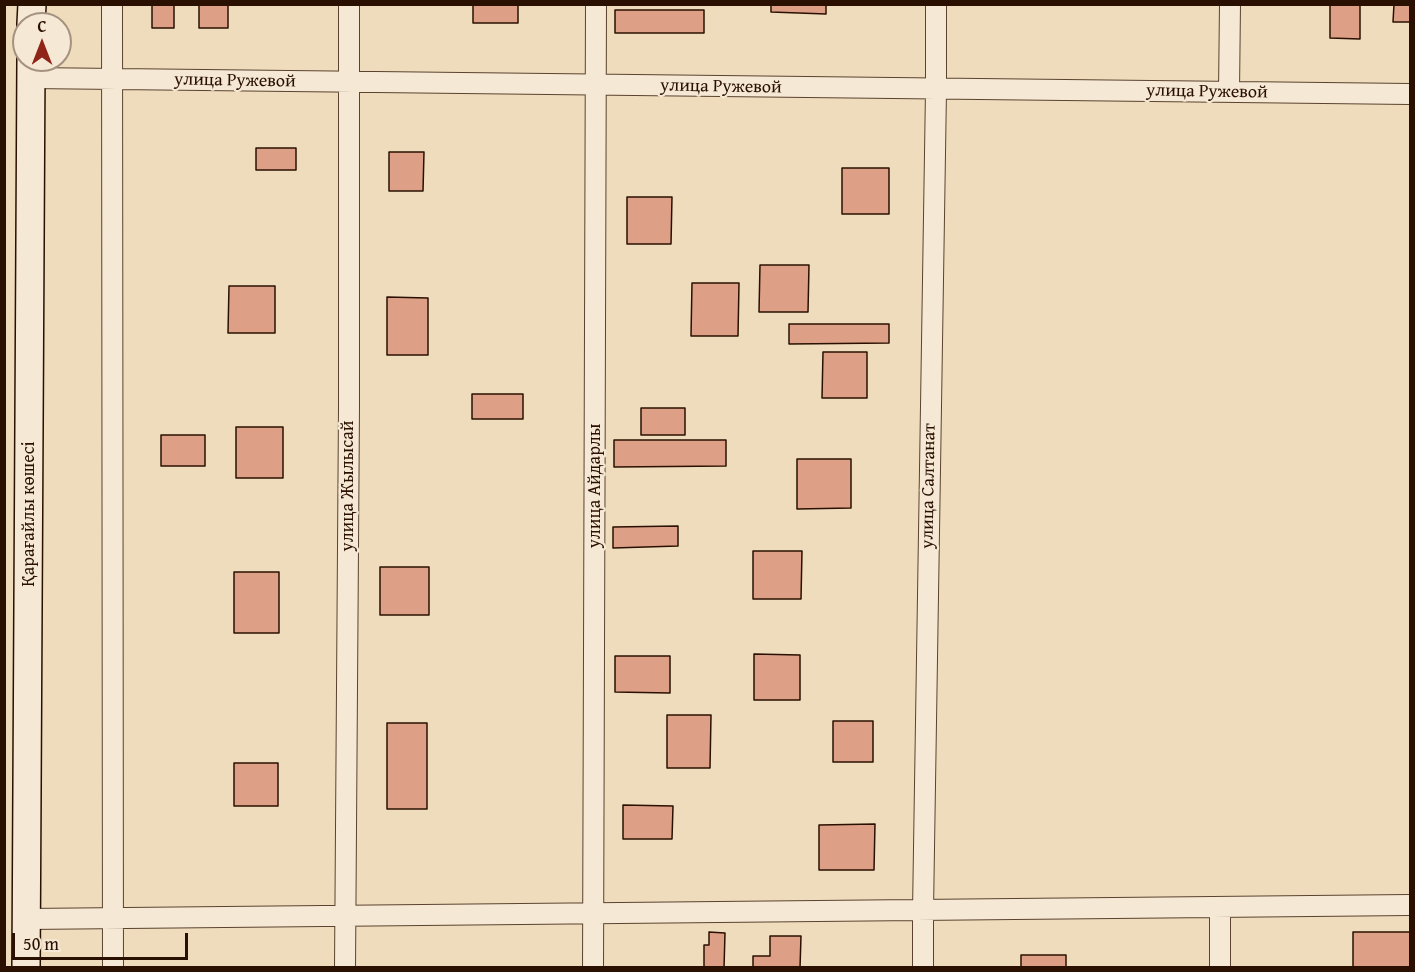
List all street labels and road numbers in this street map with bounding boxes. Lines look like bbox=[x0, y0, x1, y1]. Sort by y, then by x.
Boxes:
street label: улица Ружевой bbox=[174, 69, 296, 93]
street label: улица Ружевой bbox=[660, 75, 782, 99]
street label: улица Ружевой bbox=[1146, 80, 1268, 104]
street label: улица Жылысай bbox=[337, 421, 359, 551]
street label: улица Салтанат bbox=[917, 423, 941, 549]
street label: улица Айдарлы bbox=[584, 424, 606, 548]
street label: Қарағайлы көшесі bbox=[18, 441, 40, 587]

